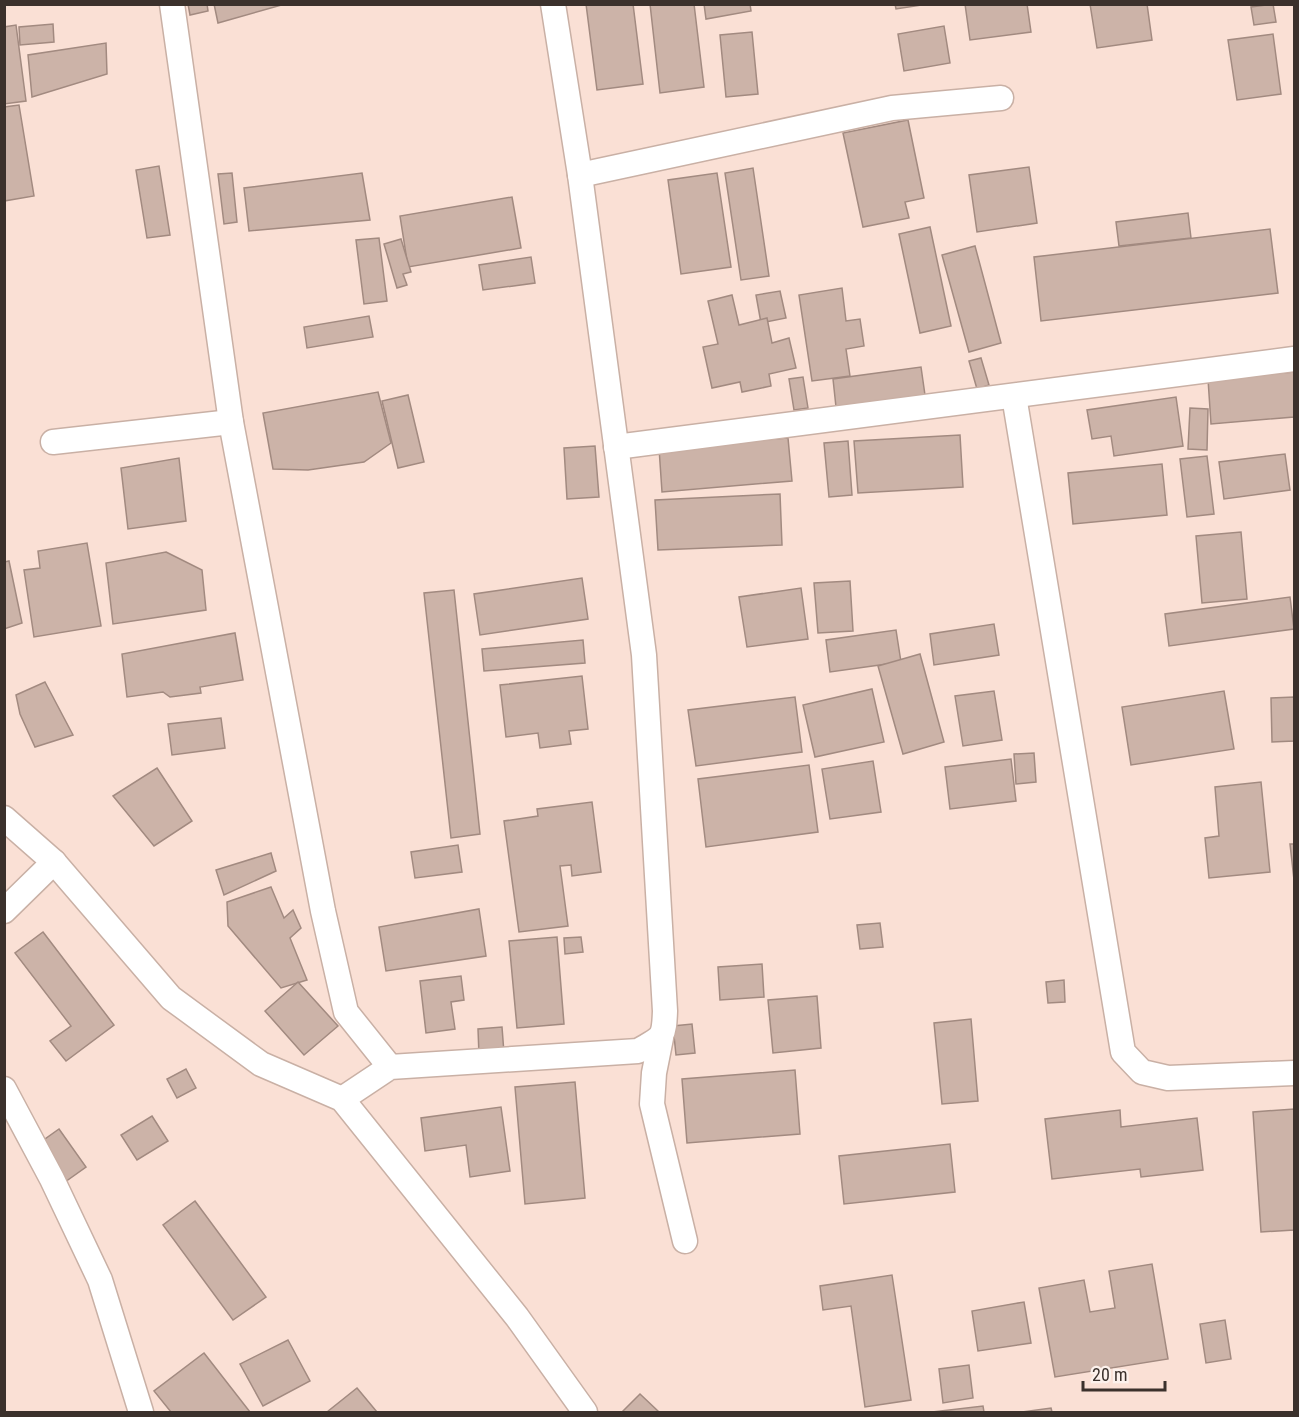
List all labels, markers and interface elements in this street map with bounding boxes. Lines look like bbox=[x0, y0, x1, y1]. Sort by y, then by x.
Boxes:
scale bar bbox=[1083, 1354, 1166, 1392]
text: 20 m bbox=[1092, 1364, 1127, 1385]

